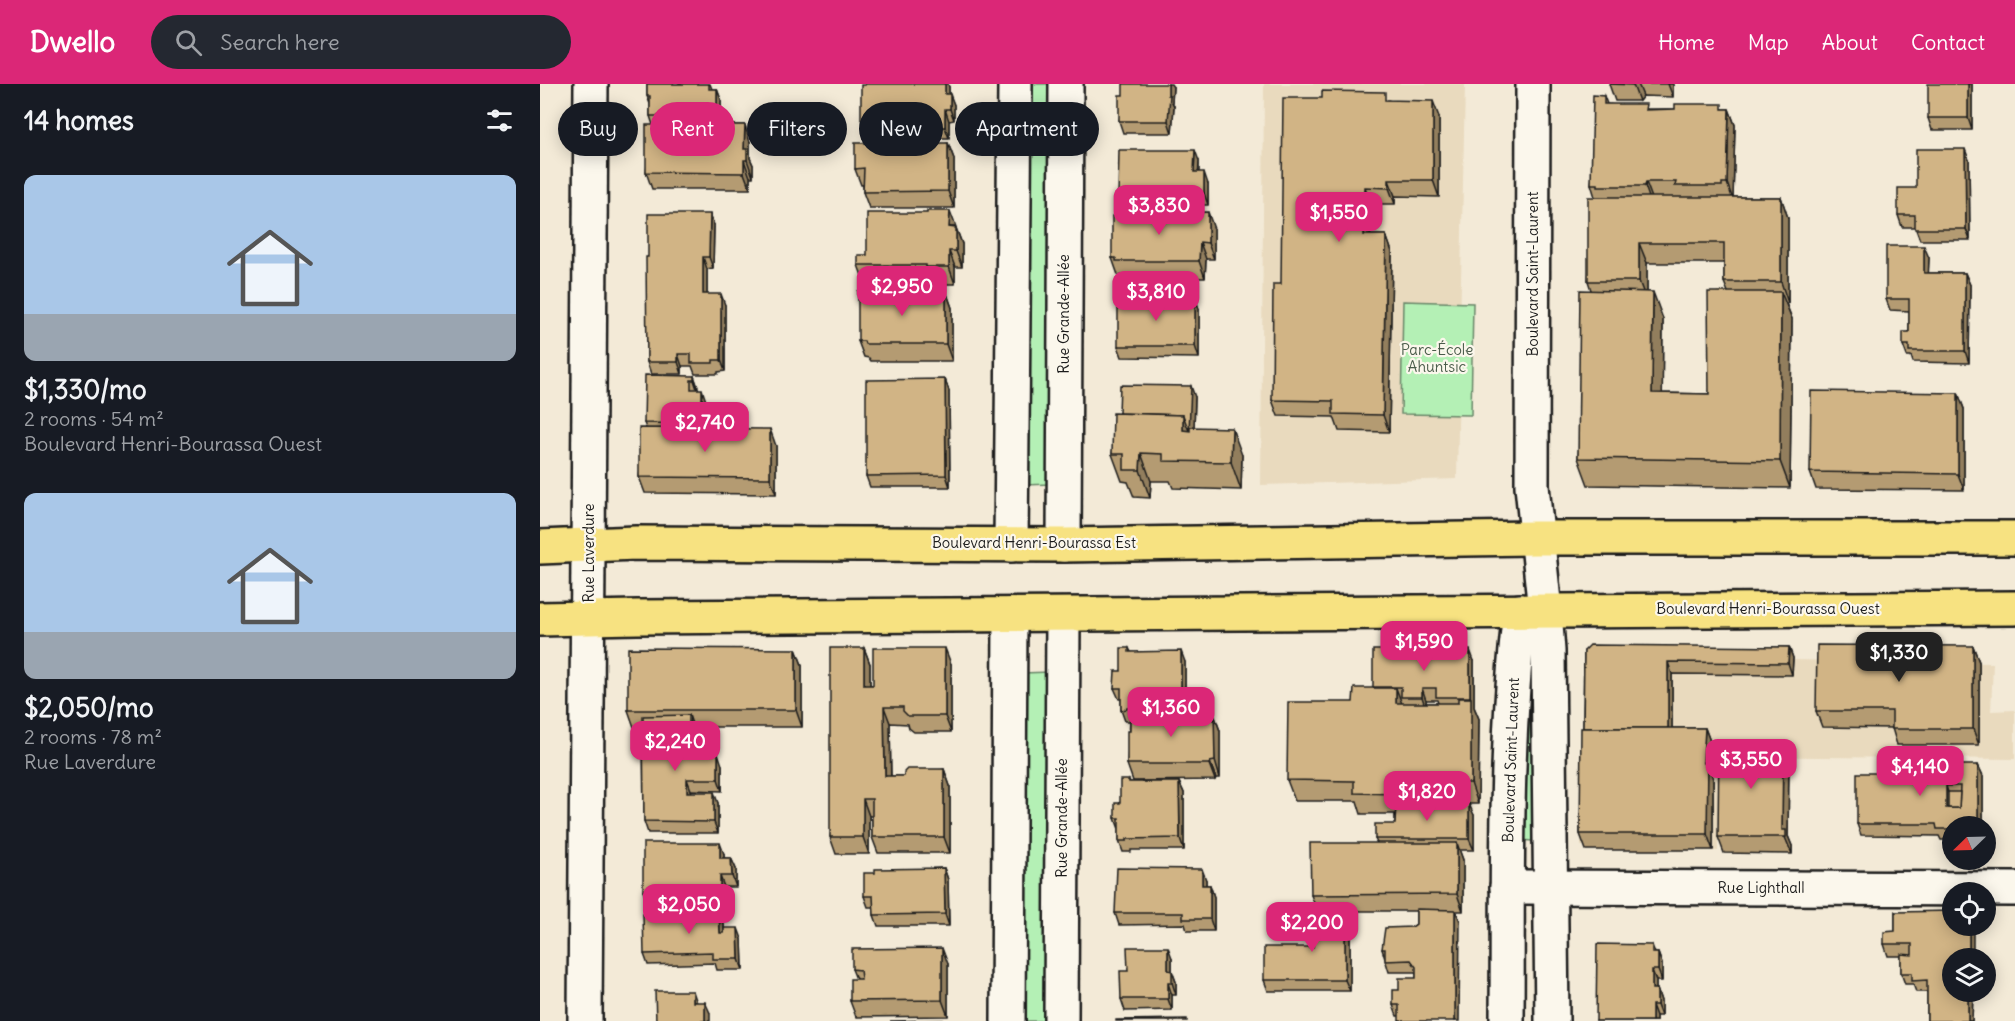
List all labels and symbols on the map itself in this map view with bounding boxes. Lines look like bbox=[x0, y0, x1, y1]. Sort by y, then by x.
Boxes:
pin: $3,830 bbox=[1110, 185, 1208, 236]
street label: Boulevard Saint-Laurent bbox=[1523, 191, 1542, 357]
pin: $1,550 bbox=[1290, 192, 1388, 243]
street label: Rue Grande-Allée bbox=[1054, 254, 1073, 374]
pin: $2,950 bbox=[853, 266, 951, 317]
pin: $3,810 bbox=[1107, 271, 1205, 322]
park label: Parc-École Ahuntsic bbox=[1401, 340, 1473, 376]
pin: $2,740 bbox=[656, 402, 754, 453]
street label: Rue Laverdure bbox=[579, 503, 598, 603]
street label: Boulevard Henri-Bourassa Est bbox=[932, 533, 1136, 552]
street label: Boulevard Henri-Bourassa Ouest bbox=[1656, 599, 1880, 618]
pin: $1,590 bbox=[1375, 621, 1473, 672]
pin: $1,330 bbox=[1850, 632, 1948, 683]
street label: Boulevard Saint-Laurent bbox=[1498, 677, 1523, 843]
pin: $1,360 bbox=[1122, 687, 1220, 738]
pin: $2,240 bbox=[626, 721, 724, 772]
pin: $3,550 bbox=[1702, 739, 1800, 790]
pin: $4,140 bbox=[1871, 746, 1969, 797]
street label: Rue Grande-Allée bbox=[1052, 758, 1071, 878]
pin: $1,820 bbox=[1378, 771, 1476, 822]
north arrow bbox=[1942, 816, 1996, 870]
street label: Rue Lighthall bbox=[1717, 878, 1805, 897]
pin: $2,050 bbox=[640, 884, 738, 935]
pin: $2,200 bbox=[1263, 902, 1361, 953]

